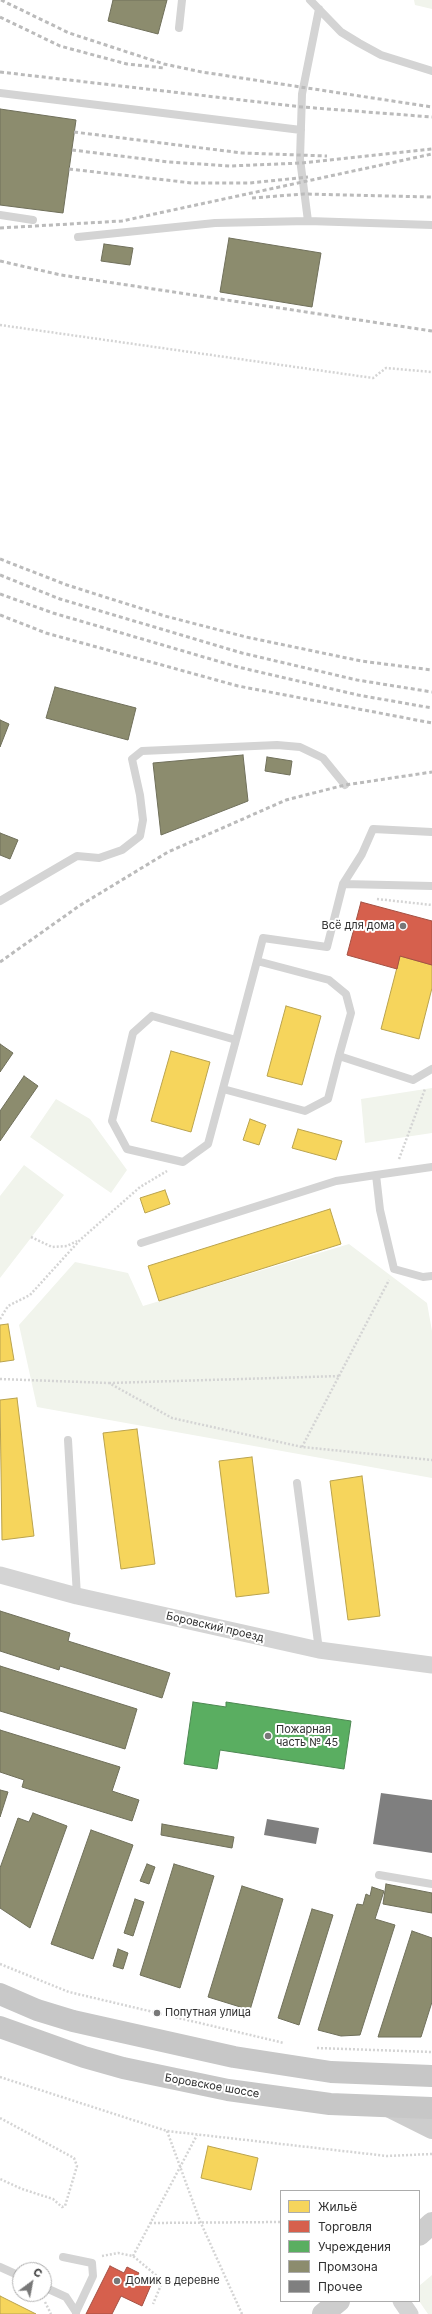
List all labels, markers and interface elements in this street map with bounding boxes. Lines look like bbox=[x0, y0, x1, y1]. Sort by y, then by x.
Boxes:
place label: Всё для дома bbox=[321, 919, 395, 933]
marker: Всё для дома bbox=[398, 921, 408, 931]
street label: Боровский проезд bbox=[165, 1609, 265, 1645]
place label: Пожарная часть № 45 bbox=[276, 1723, 338, 1749]
marker: Пожарная часть № 45 bbox=[263, 1731, 273, 1741]
place label: Попутная улица bbox=[165, 2006, 251, 2020]
marker: Попутная улица bbox=[152, 2008, 162, 2018]
street label: Боровское шоссе bbox=[164, 2071, 260, 2101]
legend bbox=[280, 2190, 420, 2302]
text: Жильё bbox=[318, 2199, 357, 2214]
text: Торговля bbox=[318, 2219, 372, 2234]
text: Учреждения bbox=[318, 2239, 391, 2254]
text: Промзона bbox=[318, 2259, 378, 2274]
north arrow bbox=[12, 2262, 52, 2302]
text: С bbox=[31, 2265, 45, 2281]
place label: Домик в деревне bbox=[125, 2274, 220, 2288]
marker: Домик в деревне bbox=[112, 2276, 122, 2286]
text: Прочее bbox=[318, 2279, 363, 2294]

